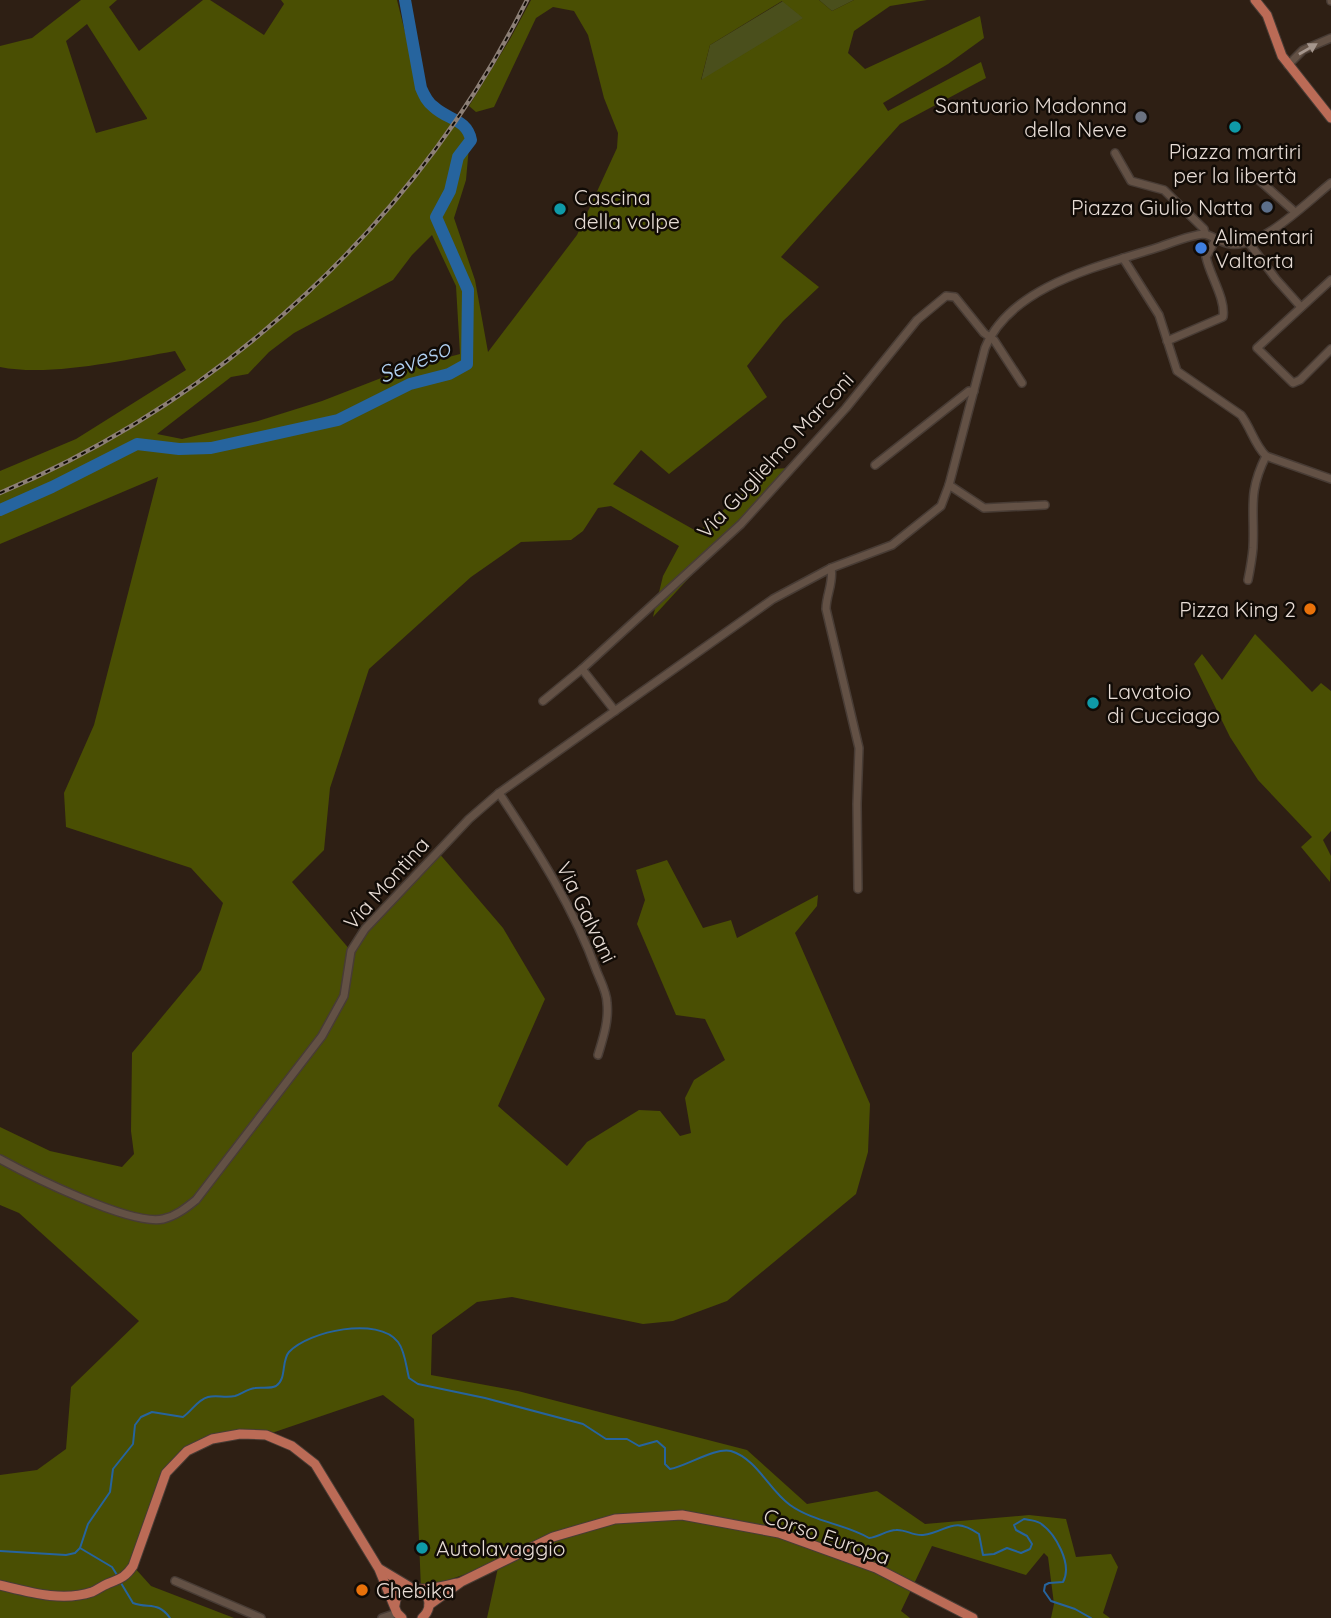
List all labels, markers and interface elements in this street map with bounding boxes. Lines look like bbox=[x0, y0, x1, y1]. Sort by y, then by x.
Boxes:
one-way arrow bbox=[1298, 43, 1317, 55]
place label: Santuario Madonna della Neve bbox=[935, 92, 1127, 142]
marker: Santuario Madonna della Neve bbox=[1133, 109, 1149, 125]
marker: Piazza martiri per la libertà bbox=[1227, 119, 1243, 135]
place label: Piazza martiri per la libertà bbox=[1169, 138, 1301, 188]
place label: Cascina della volpe bbox=[574, 184, 680, 234]
place label: Piazza Giulio Natta bbox=[1071, 194, 1253, 220]
marker: Piazza Giulio Natta bbox=[1259, 199, 1275, 215]
marker: Cascina della volpe bbox=[552, 201, 568, 217]
place label: Alimentari Valtorta bbox=[1215, 223, 1314, 273]
marker: Alimentari Valtorta bbox=[1193, 240, 1209, 256]
water label: Seveso bbox=[374, 332, 455, 389]
street label: Via Guglielmo Marconi bbox=[691, 366, 859, 544]
place label: Pizza King 2 bbox=[1179, 596, 1296, 622]
marker: Pizza King 2 bbox=[1302, 601, 1318, 617]
place label: Lavatoio di Cucciago bbox=[1107, 678, 1220, 728]
marker: Lavatoio di Cucciago bbox=[1085, 695, 1101, 711]
street label: Via Montina bbox=[338, 831, 434, 935]
street label: Via Galvani bbox=[551, 857, 623, 967]
street label: Corso Europa bbox=[760, 1502, 894, 1570]
place label: Autolavaggio bbox=[436, 1535, 566, 1561]
marker: Autolavaggio bbox=[414, 1540, 430, 1556]
place label: Chebika bbox=[376, 1577, 455, 1603]
marker: Chebika bbox=[354, 1582, 370, 1598]

